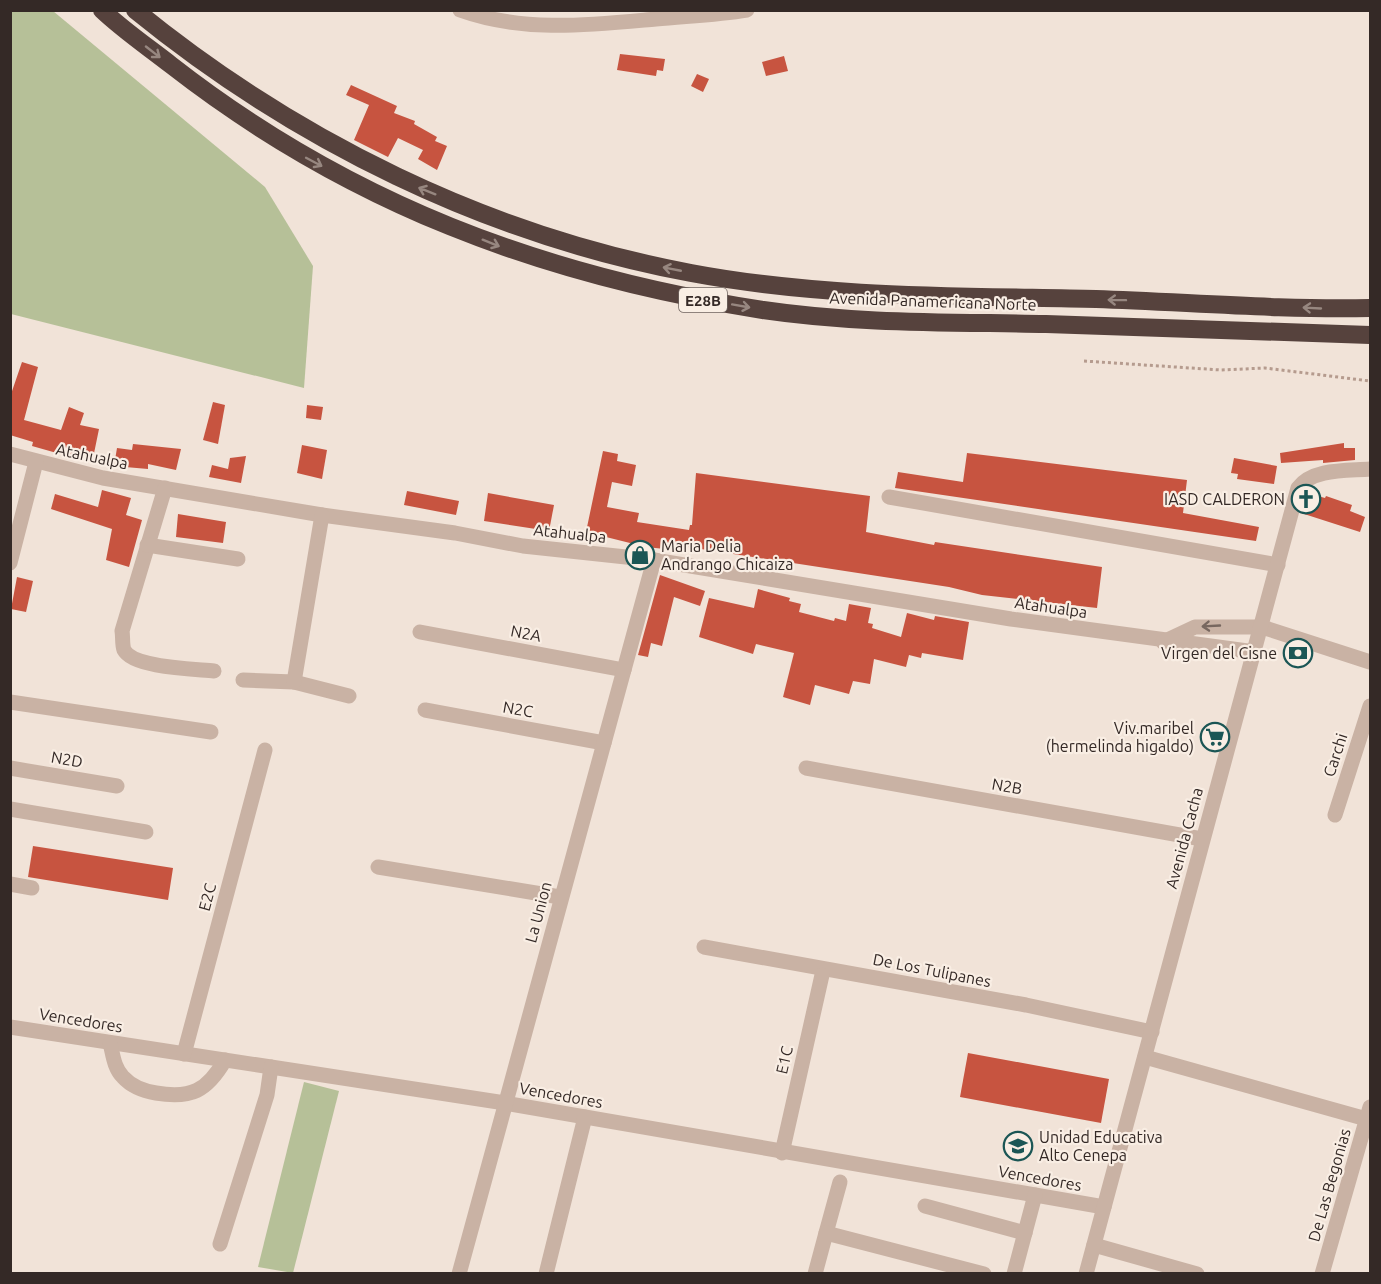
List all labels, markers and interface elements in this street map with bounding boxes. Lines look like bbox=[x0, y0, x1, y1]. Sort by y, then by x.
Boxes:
one-way arrow bbox=[145, 45, 161, 58]
one-way arrow bbox=[304, 157, 322, 169]
one-way arrow bbox=[418, 185, 436, 196]
one-way arrow bbox=[481, 238, 500, 249]
one-way arrow bbox=[663, 263, 682, 274]
road number: E28B bbox=[679, 288, 727, 312]
street label: Avenida Panamericana Norte bbox=[829, 288, 1037, 314]
one-way arrow bbox=[1108, 294, 1128, 306]
one-way arrow bbox=[730, 301, 750, 312]
one-way arrow bbox=[1303, 303, 1323, 314]
street label: Atahualpa bbox=[54, 440, 130, 472]
church icon: IASD CALDERON bbox=[1290, 483, 1322, 515]
place label: IASD CALDERON bbox=[1164, 490, 1285, 508]
street label: Atahualpa bbox=[533, 520, 607, 546]
place label: Maria Delia Andrango Chicaiza bbox=[661, 537, 793, 573]
shop icon: Maria Delia Andrango Chicaiza bbox=[624, 539, 656, 571]
street label: Atahualpa bbox=[1014, 593, 1088, 621]
street label: N2A bbox=[509, 621, 543, 645]
one-way arrow bbox=[1202, 621, 1222, 632]
bank icon: Virgen del Cisne bbox=[1282, 637, 1314, 669]
place label: Virgen del Cisne bbox=[1161, 644, 1277, 662]
street label: N2C bbox=[502, 698, 535, 721]
place label: Viv.maribel (hermelinda higaldo) bbox=[1046, 719, 1194, 756]
supermarket icon: Viv.maribel (hermelinda higaldo) bbox=[1199, 721, 1231, 753]
street label: Carchi bbox=[1320, 731, 1350, 779]
street label: N2D bbox=[50, 747, 84, 771]
street label: N2B bbox=[990, 774, 1024, 798]
street label: Avenida Cacha bbox=[1162, 785, 1206, 891]
street label: La Union bbox=[521, 879, 555, 945]
street label: E2C bbox=[195, 881, 219, 913]
street label: De Los Tulipanes bbox=[871, 950, 993, 990]
street label: Vencedores bbox=[38, 1005, 124, 1035]
street label: E1C bbox=[772, 1044, 796, 1076]
street label: Vencedores bbox=[518, 1079, 604, 1111]
street label: De Las Begonias bbox=[1304, 1126, 1354, 1243]
place label: Unidad Educativa Alto Cenepa bbox=[1039, 1128, 1163, 1164]
school or university icon: Unidad Educativa Alto Cenepa bbox=[1002, 1130, 1034, 1162]
street label: Vencedores bbox=[997, 1162, 1083, 1194]

